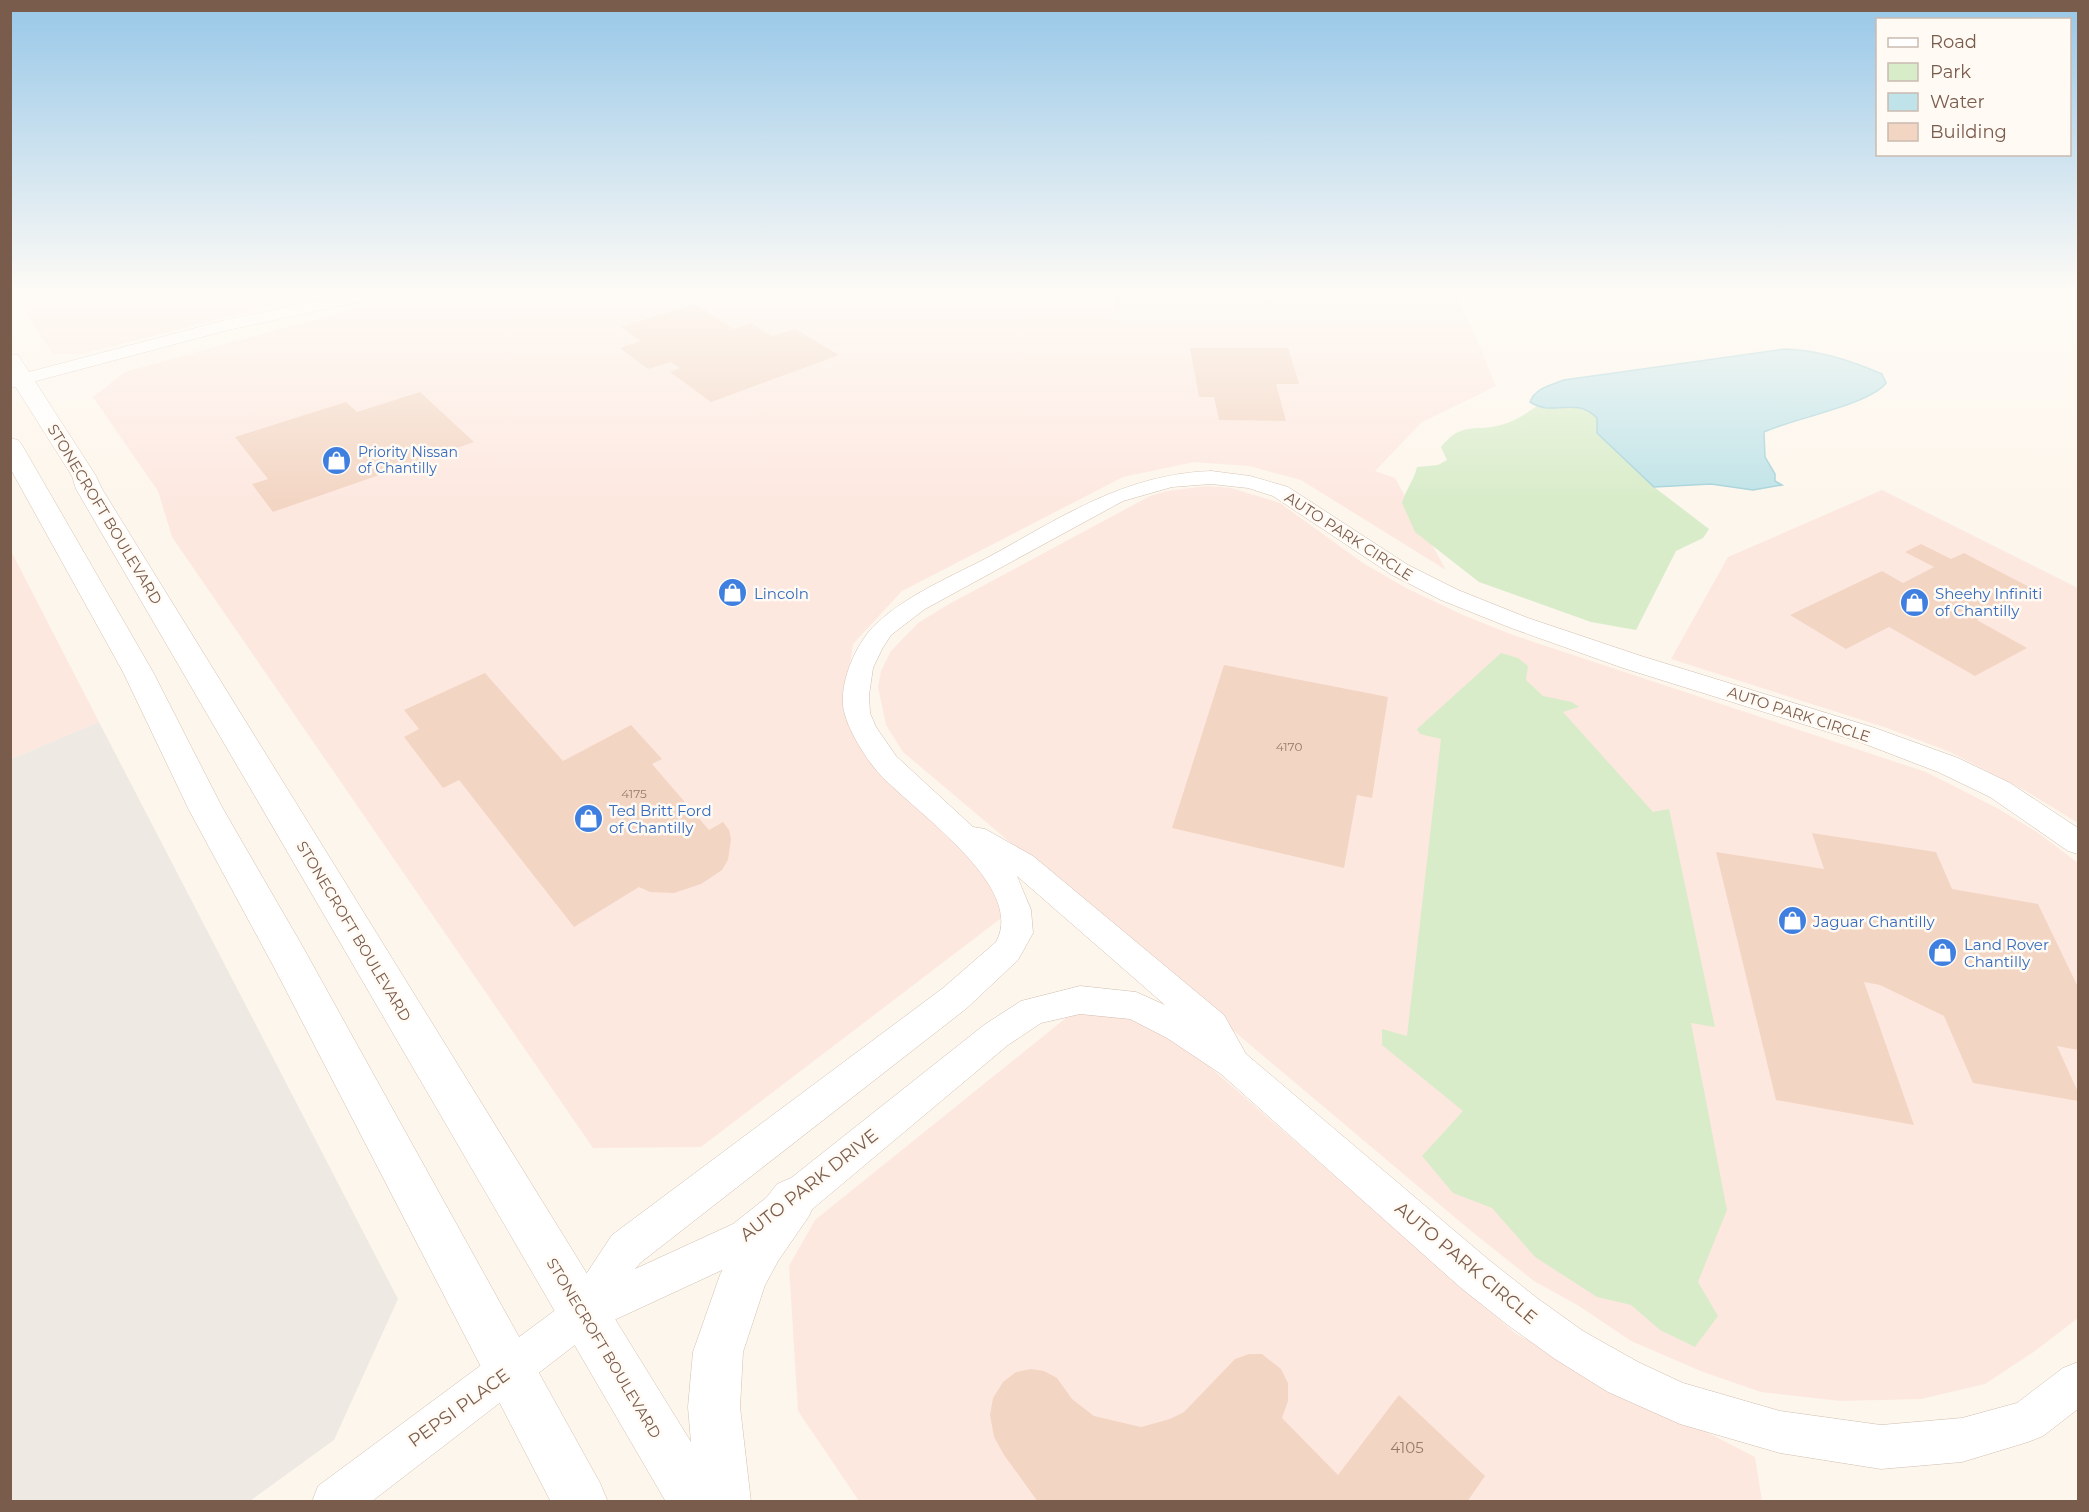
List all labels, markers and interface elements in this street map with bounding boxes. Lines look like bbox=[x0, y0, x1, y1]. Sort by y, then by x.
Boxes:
legend bbox=[1876, 18, 2071, 156]
text: Road bbox=[1930, 31, 1977, 53]
text: Park bbox=[1930, 61, 1971, 83]
text: Water bbox=[1930, 91, 1985, 113]
text: Building bbox=[1930, 121, 2007, 143]
street label: STONECROFT BOULEVARD bbox=[44, 420, 166, 608]
place label: Priority Nissan of Chantilly bbox=[358, 443, 458, 477]
shop icon: Priority Nissan of Chantilly bbox=[321, 444, 353, 476]
street label: AUTO PARK CIRCLE bbox=[1281, 487, 1417, 585]
shop icon: Lincoln bbox=[717, 577, 749, 609]
place label: Lincoln bbox=[754, 584, 809, 603]
place label: Sheehy Infiniti of Chantilly bbox=[1935, 584, 2042, 620]
shop icon: Sheehy Infiniti of Chantilly bbox=[1898, 586, 1930, 618]
street label: AUTO PARK CIRCLE bbox=[1725, 682, 1873, 746]
house number: 4170 bbox=[1276, 739, 1302, 754]
house number: 4175 bbox=[621, 786, 647, 801]
place label: Ted Britt Ford of Chantilly bbox=[609, 801, 712, 837]
shop icon: Ted Britt Ford of Chantilly bbox=[572, 803, 604, 835]
street label: STONECROFT BOULEVARD bbox=[293, 837, 415, 1025]
shop icon: Jaguar Chantilly bbox=[1776, 905, 1808, 937]
place label: Jaguar Chantilly bbox=[1812, 912, 1935, 931]
place label: Land Rover Chantilly bbox=[1964, 935, 2049, 971]
shop icon: Land Rover Chantilly bbox=[1927, 937, 1959, 969]
street label: AUTO PARK DRIVE bbox=[735, 1124, 883, 1246]
street label: AUTO PARK CIRCLE bbox=[1390, 1197, 1542, 1329]
street label: STONECROFT BOULEVARD bbox=[543, 1254, 665, 1442]
street label: PEPSI PLACE bbox=[404, 1364, 514, 1452]
house number: 4105 bbox=[1390, 1438, 1424, 1457]

